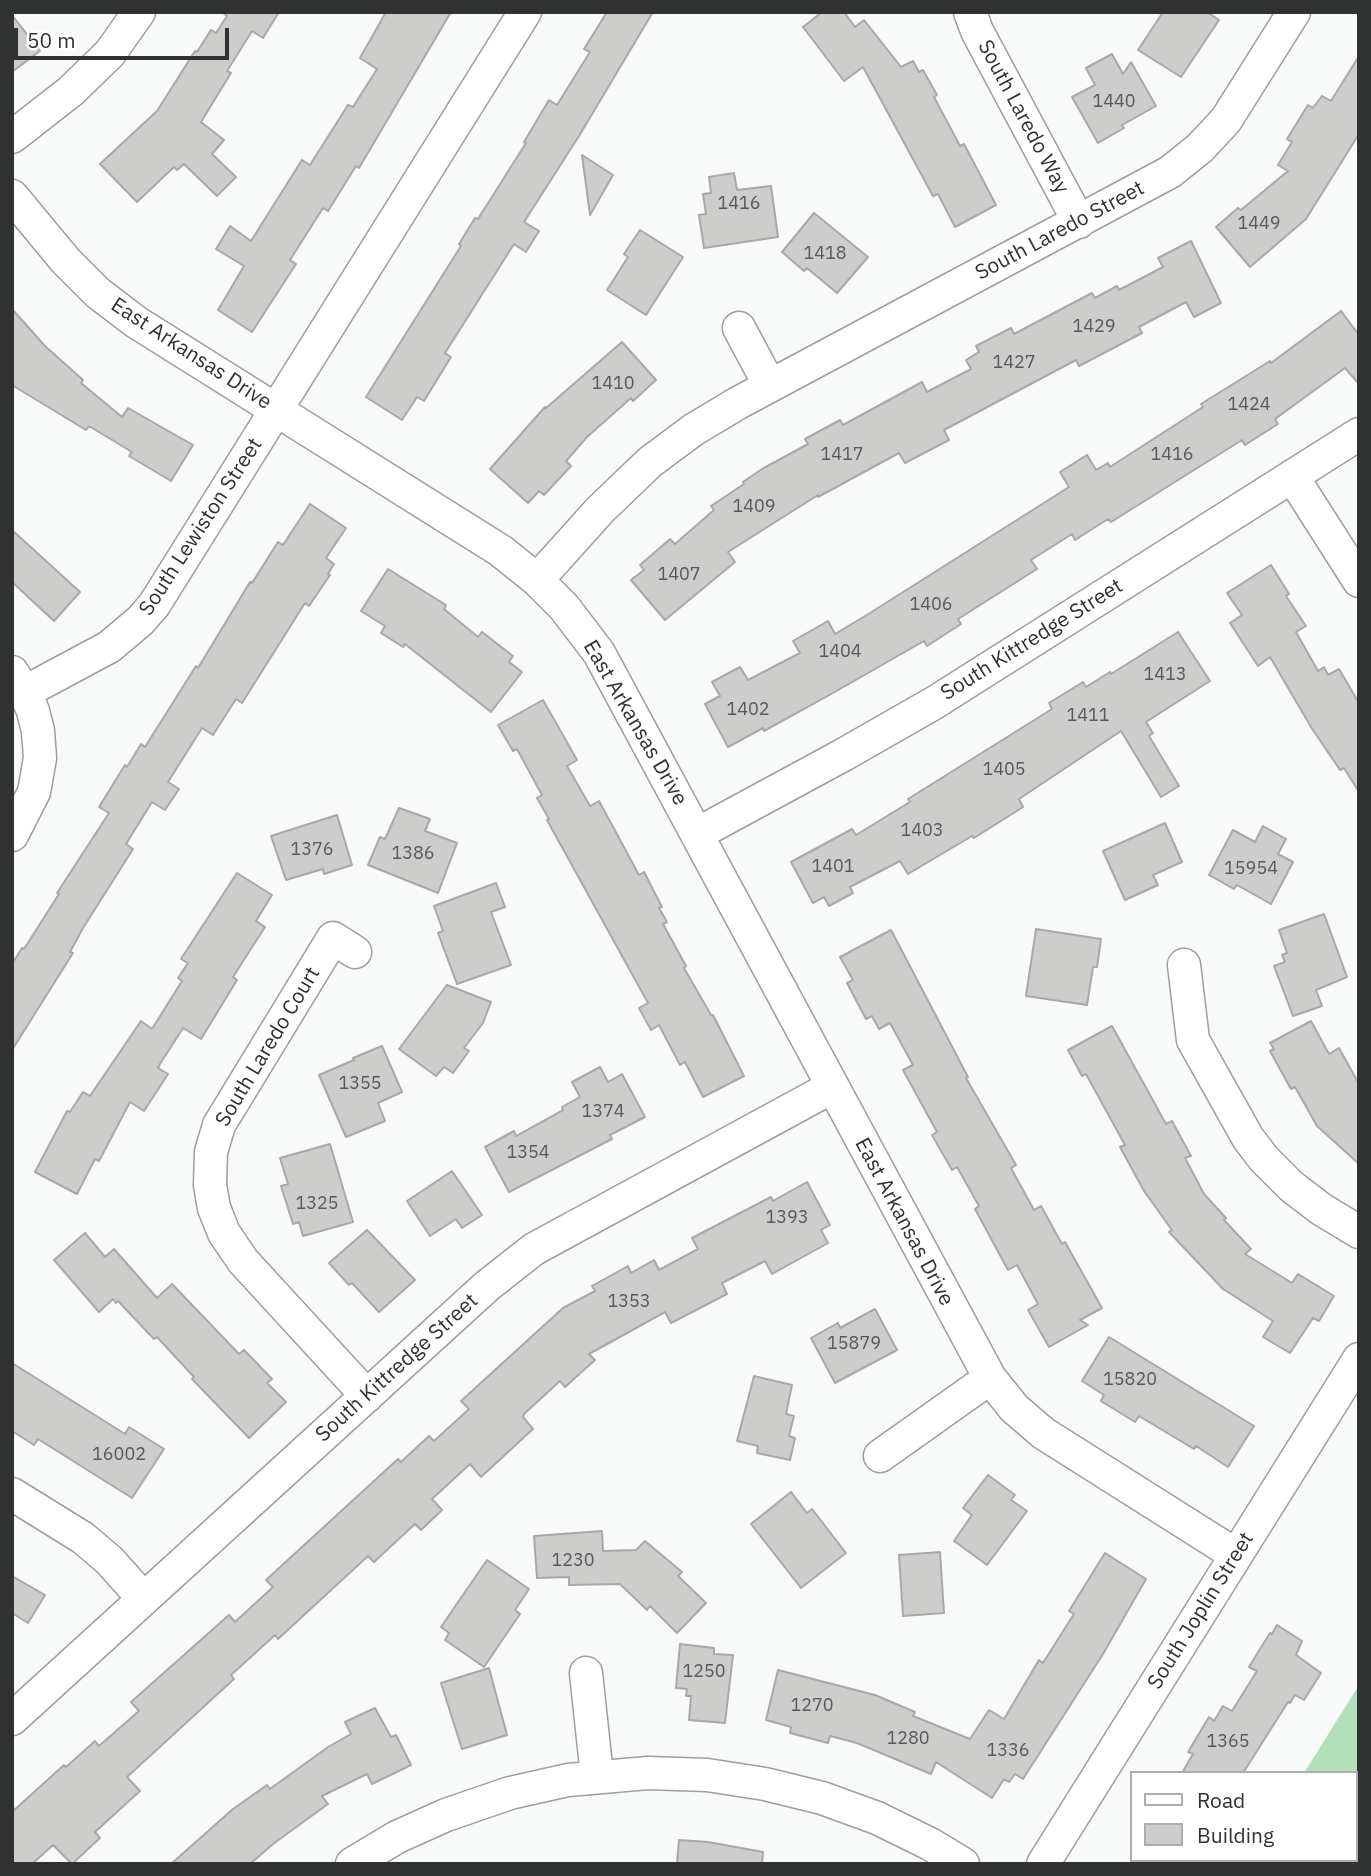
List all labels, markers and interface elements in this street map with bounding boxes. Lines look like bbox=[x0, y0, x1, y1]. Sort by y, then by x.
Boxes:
scale bar bbox=[18, 14, 233, 58]
text: 50 m bbox=[27, 26, 76, 54]
street label: South Laredo Way bbox=[972, 36, 1074, 198]
house number: 1440 bbox=[1092, 91, 1136, 113]
street label: South Laredo Street bbox=[971, 176, 1149, 286]
house number: 1416 bbox=[717, 193, 761, 215]
house number: 1449 bbox=[1237, 213, 1281, 235]
house number: 1418 bbox=[803, 243, 847, 265]
street label: East Arkansas Drive bbox=[106, 293, 276, 415]
house number: 1429 bbox=[1072, 316, 1116, 338]
house number: 1427 bbox=[992, 352, 1036, 374]
house number: 1410 bbox=[591, 373, 635, 395]
house number: 1424 bbox=[1227, 394, 1271, 416]
street label: South Lewiston Street bbox=[134, 433, 268, 621]
house number: 1417 bbox=[820, 444, 864, 466]
house number: 1416 bbox=[1150, 444, 1194, 466]
house number: 1409 bbox=[732, 496, 776, 518]
house number: 1407 bbox=[657, 564, 701, 586]
street label: South Kittredge Street bbox=[936, 574, 1128, 706]
house number: 1406 bbox=[909, 594, 953, 616]
street label: East Arkansas Drive bbox=[577, 636, 693, 810]
house number: 1404 bbox=[818, 641, 862, 663]
house number: 1413 bbox=[1143, 664, 1187, 686]
house number: 1402 bbox=[726, 699, 770, 721]
house number: 1411 bbox=[1066, 705, 1110, 727]
house number: 1405 bbox=[982, 759, 1026, 781]
house number: 1403 bbox=[900, 820, 944, 842]
house number: 1376 bbox=[290, 839, 334, 861]
house number: 1386 bbox=[391, 843, 435, 865]
house number: 1401 bbox=[811, 856, 855, 878]
house number: 15954 bbox=[1224, 858, 1278, 880]
street label: South Laredo Court bbox=[210, 963, 326, 1131]
house number: 1355 bbox=[338, 1073, 382, 1095]
house number: 1374 bbox=[581, 1101, 625, 1123]
street label: East Arkansas Drive bbox=[849, 1134, 959, 1310]
house number: 1354 bbox=[506, 1142, 550, 1164]
house number: 1325 bbox=[295, 1193, 339, 1215]
house number: 1393 bbox=[765, 1207, 809, 1229]
street label: South Kittredge Street bbox=[311, 1289, 483, 1447]
house number: 1353 bbox=[607, 1291, 651, 1313]
house number: 15879 bbox=[827, 1333, 881, 1355]
house number: 15820 bbox=[1103, 1369, 1157, 1391]
house number: 16002 bbox=[92, 1444, 146, 1466]
street label: South Joplin Street bbox=[1143, 1528, 1259, 1694]
house number: 1230 bbox=[551, 1550, 595, 1572]
house number: 1250 bbox=[682, 1661, 726, 1683]
house number: 1270 bbox=[790, 1695, 834, 1717]
house number: 1280 bbox=[886, 1728, 930, 1750]
house number: 1365 bbox=[1206, 1731, 1250, 1753]
house number: 1336 bbox=[986, 1740, 1030, 1762]
legend bbox=[1130, 1771, 1357, 1862]
text: Road bbox=[1197, 1786, 1245, 1814]
text: Building bbox=[1197, 1821, 1274, 1849]

